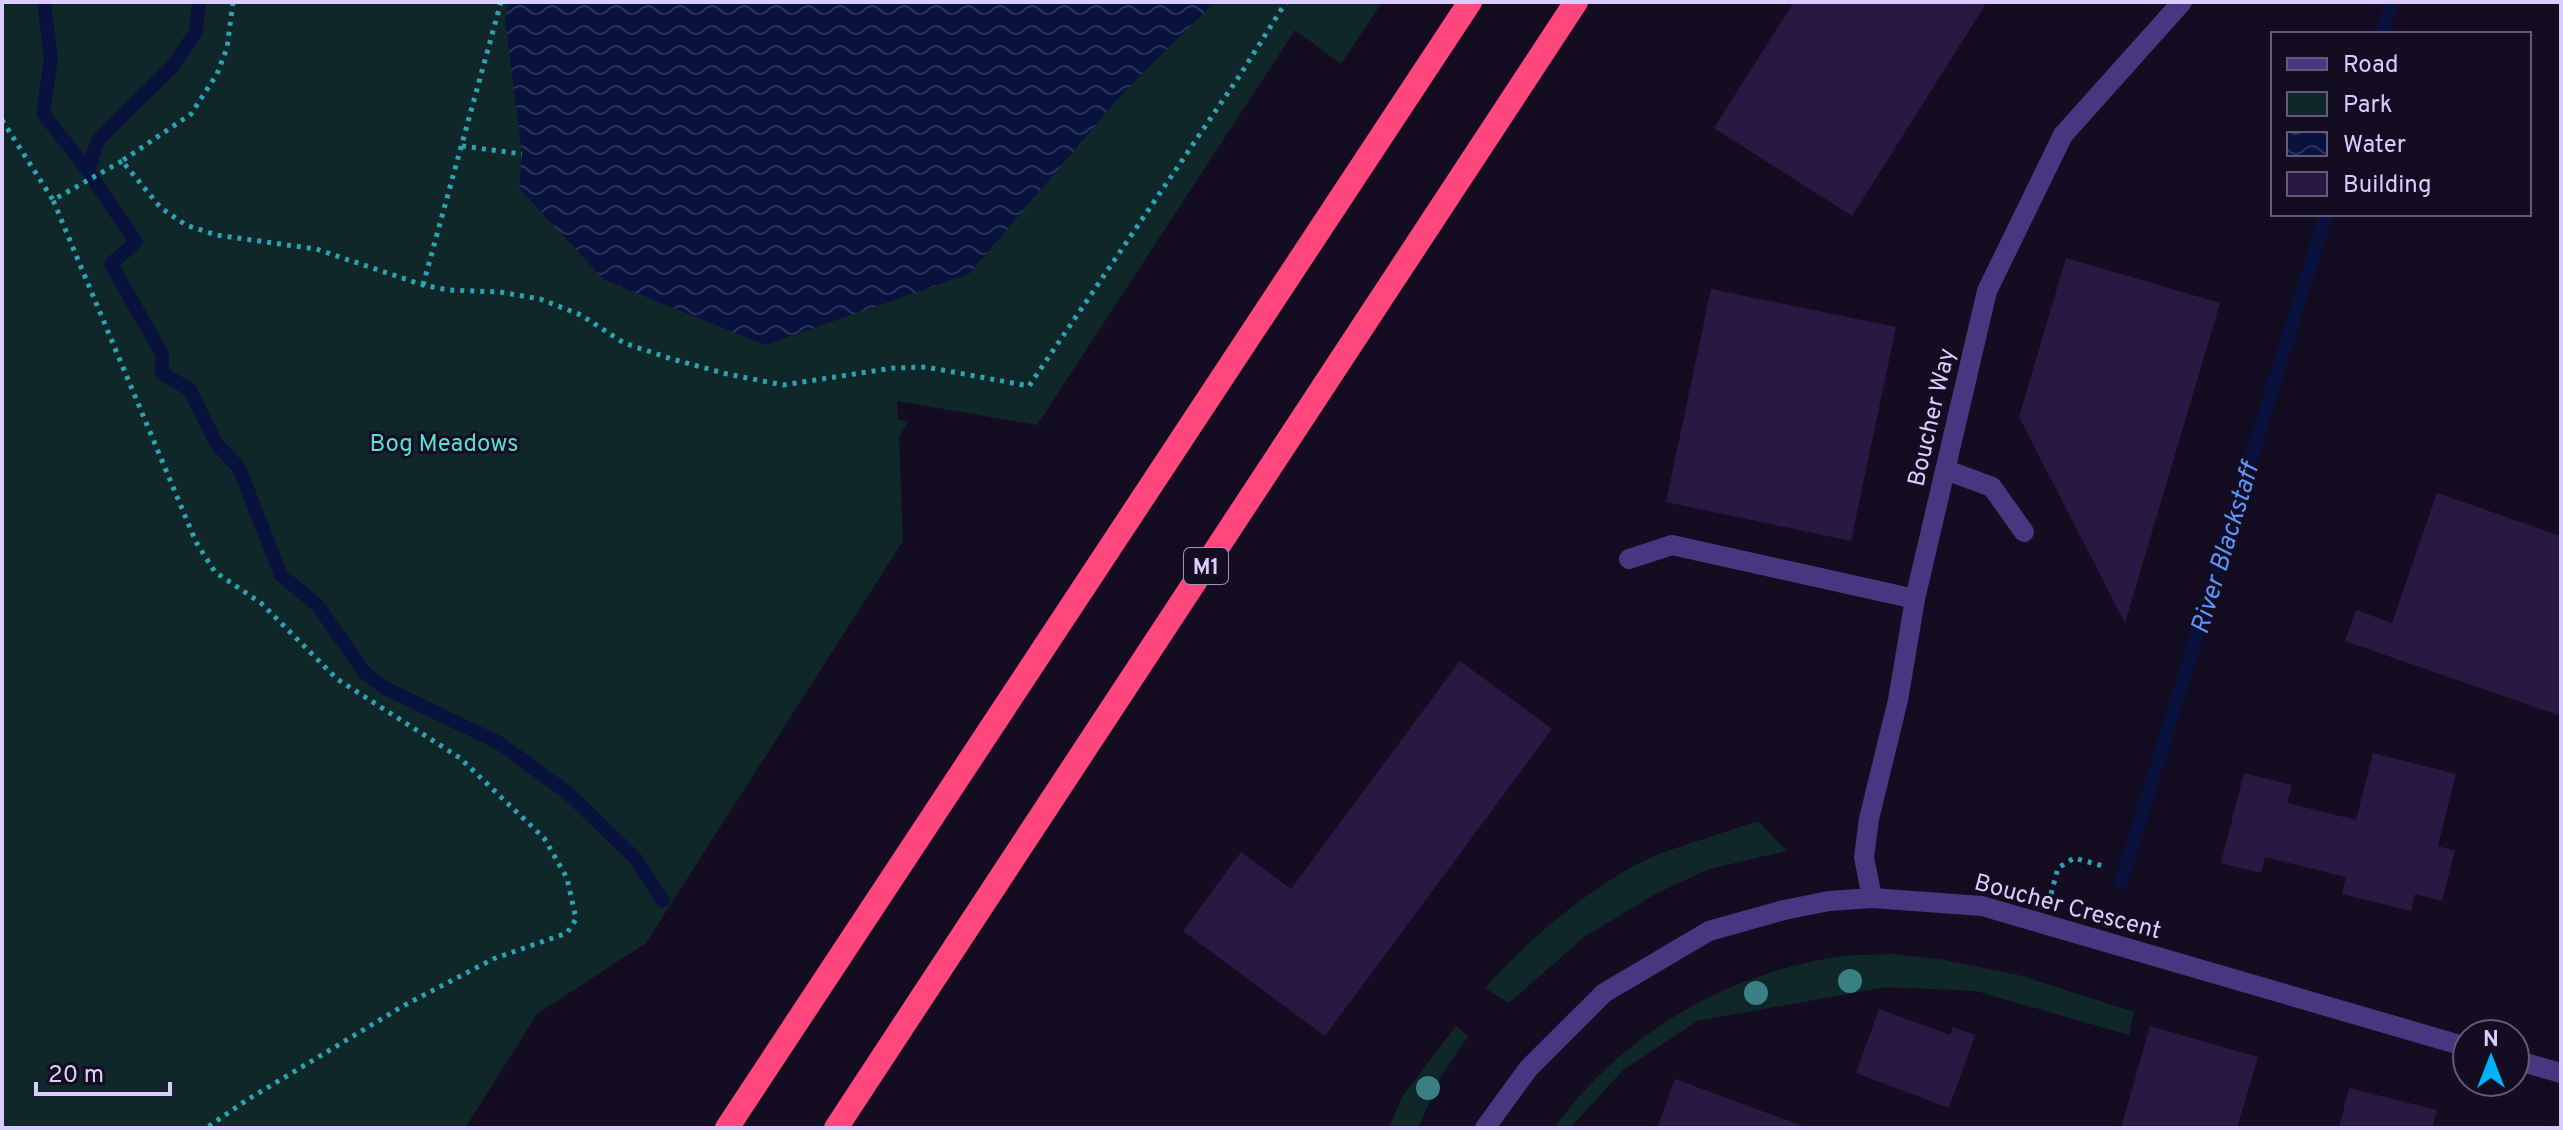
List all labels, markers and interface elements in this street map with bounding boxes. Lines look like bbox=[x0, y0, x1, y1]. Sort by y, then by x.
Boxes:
legend bbox=[2271, 32, 2531, 216]
text: Road bbox=[2343, 51, 2399, 81]
text: Park bbox=[2343, 91, 2393, 121]
text: Water bbox=[2343, 131, 2406, 161]
text: Building bbox=[2343, 171, 2432, 201]
street label: Boucher Way bbox=[1902, 345, 1963, 490]
park label: Bog Meadows bbox=[370, 430, 518, 460]
water label: River Blackstaff bbox=[2185, 456, 2269, 638]
road number: M1 bbox=[1184, 548, 1228, 584]
street label: Boucher Crescent bbox=[1971, 869, 2164, 947]
north arrow bbox=[2451, 1018, 2531, 1098]
text: N bbox=[2483, 1027, 2499, 1054]
scale bar bbox=[36, 1046, 170, 1096]
text: 20 m bbox=[48, 1061, 104, 1091]

